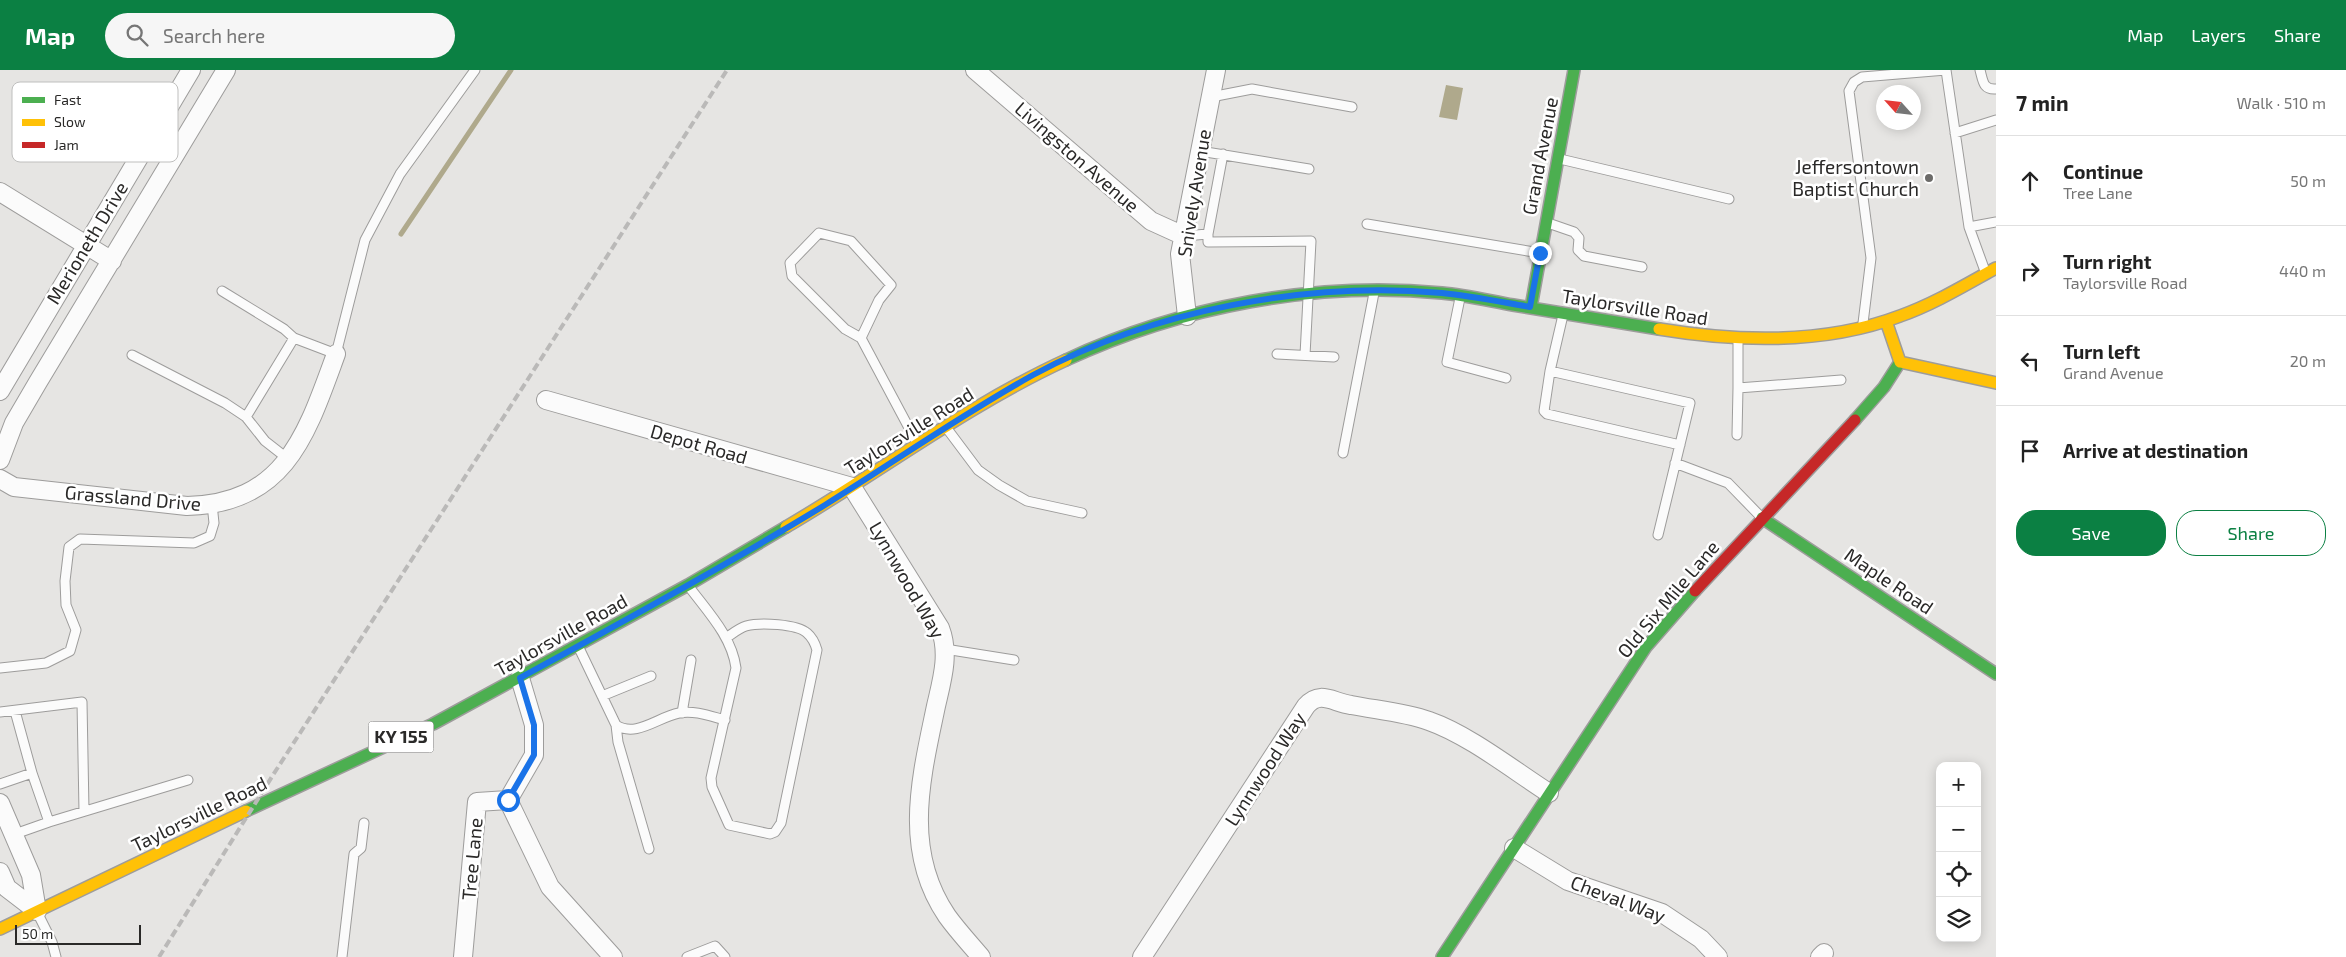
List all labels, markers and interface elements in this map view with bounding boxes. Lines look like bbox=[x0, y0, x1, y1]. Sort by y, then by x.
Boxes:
search box bbox=[105, 13, 455, 58]
text: Map bbox=[25, 21, 75, 50]
icon: search bbox=[123, 21, 151, 49]
text: Search here bbox=[163, 24, 265, 47]
text: Map bbox=[2127, 24, 2163, 46]
text: Layers bbox=[2191, 24, 2246, 46]
text: Share bbox=[2274, 24, 2321, 46]
legend bbox=[12, 82, 178, 162]
north arrow bbox=[1876, 85, 1921, 130]
text: 7 min bbox=[2016, 90, 2069, 115]
text: Fast bbox=[54, 91, 81, 108]
text: Walk · 510 m bbox=[2236, 93, 2326, 112]
street label: Grand Avenue bbox=[1517, 95, 1562, 217]
street label: Livingston Avenue bbox=[1011, 96, 1144, 217]
text: Slow bbox=[54, 113, 86, 130]
street label: Snively Avenue bbox=[1172, 127, 1215, 258]
text: Jam bbox=[54, 136, 79, 153]
place label: Jeffersontown Baptist Church bbox=[1792, 155, 1919, 200]
text: Continue bbox=[2063, 160, 2143, 183]
icon: ahead bbox=[2016, 167, 2044, 195]
text: 50 m bbox=[2290, 171, 2326, 190]
marker: Jeffersontown Baptist Church bbox=[1923, 172, 1935, 184]
street label: Merioneth Drive bbox=[41, 177, 132, 308]
text: Tree Lane bbox=[2063, 183, 2133, 202]
route end bbox=[1529, 242, 1552, 265]
text: Turn right bbox=[2063, 250, 2151, 273]
icon: right bbox=[2016, 257, 2044, 285]
text: 440 m bbox=[2279, 261, 2326, 280]
text: Taylorsville Road bbox=[2063, 273, 2187, 292]
street label: Taylorsville Road bbox=[1560, 284, 1710, 329]
text: Turn left bbox=[2063, 340, 2140, 363]
icon: left bbox=[2016, 347, 2044, 375]
text: 20 m bbox=[2290, 351, 2326, 370]
text: Grand Avenue bbox=[2063, 363, 2164, 382]
street label: Taylorsville Road bbox=[840, 382, 977, 479]
street label: Depot Road bbox=[648, 419, 750, 468]
icon: arrive bbox=[2016, 437, 2044, 465]
text: Arrive at destination bbox=[2063, 439, 2248, 462]
street label: Grassland Drive bbox=[64, 480, 202, 515]
button: Save bbox=[2016, 510, 2166, 556]
button: Share bbox=[2176, 510, 2326, 556]
street label: Lynnwood Way bbox=[865, 517, 950, 642]
street label: Old Six Mile Lane bbox=[1612, 535, 1723, 662]
street label: Maple Road bbox=[1841, 543, 1938, 619]
street label: Taylorsville Road bbox=[491, 589, 631, 680]
street label: Lynnwood Way bbox=[1219, 708, 1310, 830]
road number: KY 155 bbox=[368, 722, 434, 752]
map controls bbox=[1936, 762, 1981, 942]
button: + bbox=[1936, 762, 1981, 807]
street label: Taylorsville Road bbox=[127, 771, 270, 856]
route start bbox=[497, 789, 520, 812]
button: − bbox=[1936, 807, 1981, 852]
street label: Tree Lane bbox=[456, 817, 487, 901]
button: locate bbox=[1936, 852, 1981, 897]
street label: Cheval Way bbox=[1567, 870, 1669, 927]
button: layers bbox=[1936, 897, 1981, 942]
scale bar bbox=[15, 922, 141, 945]
text: 50 m bbox=[22, 925, 53, 942]

